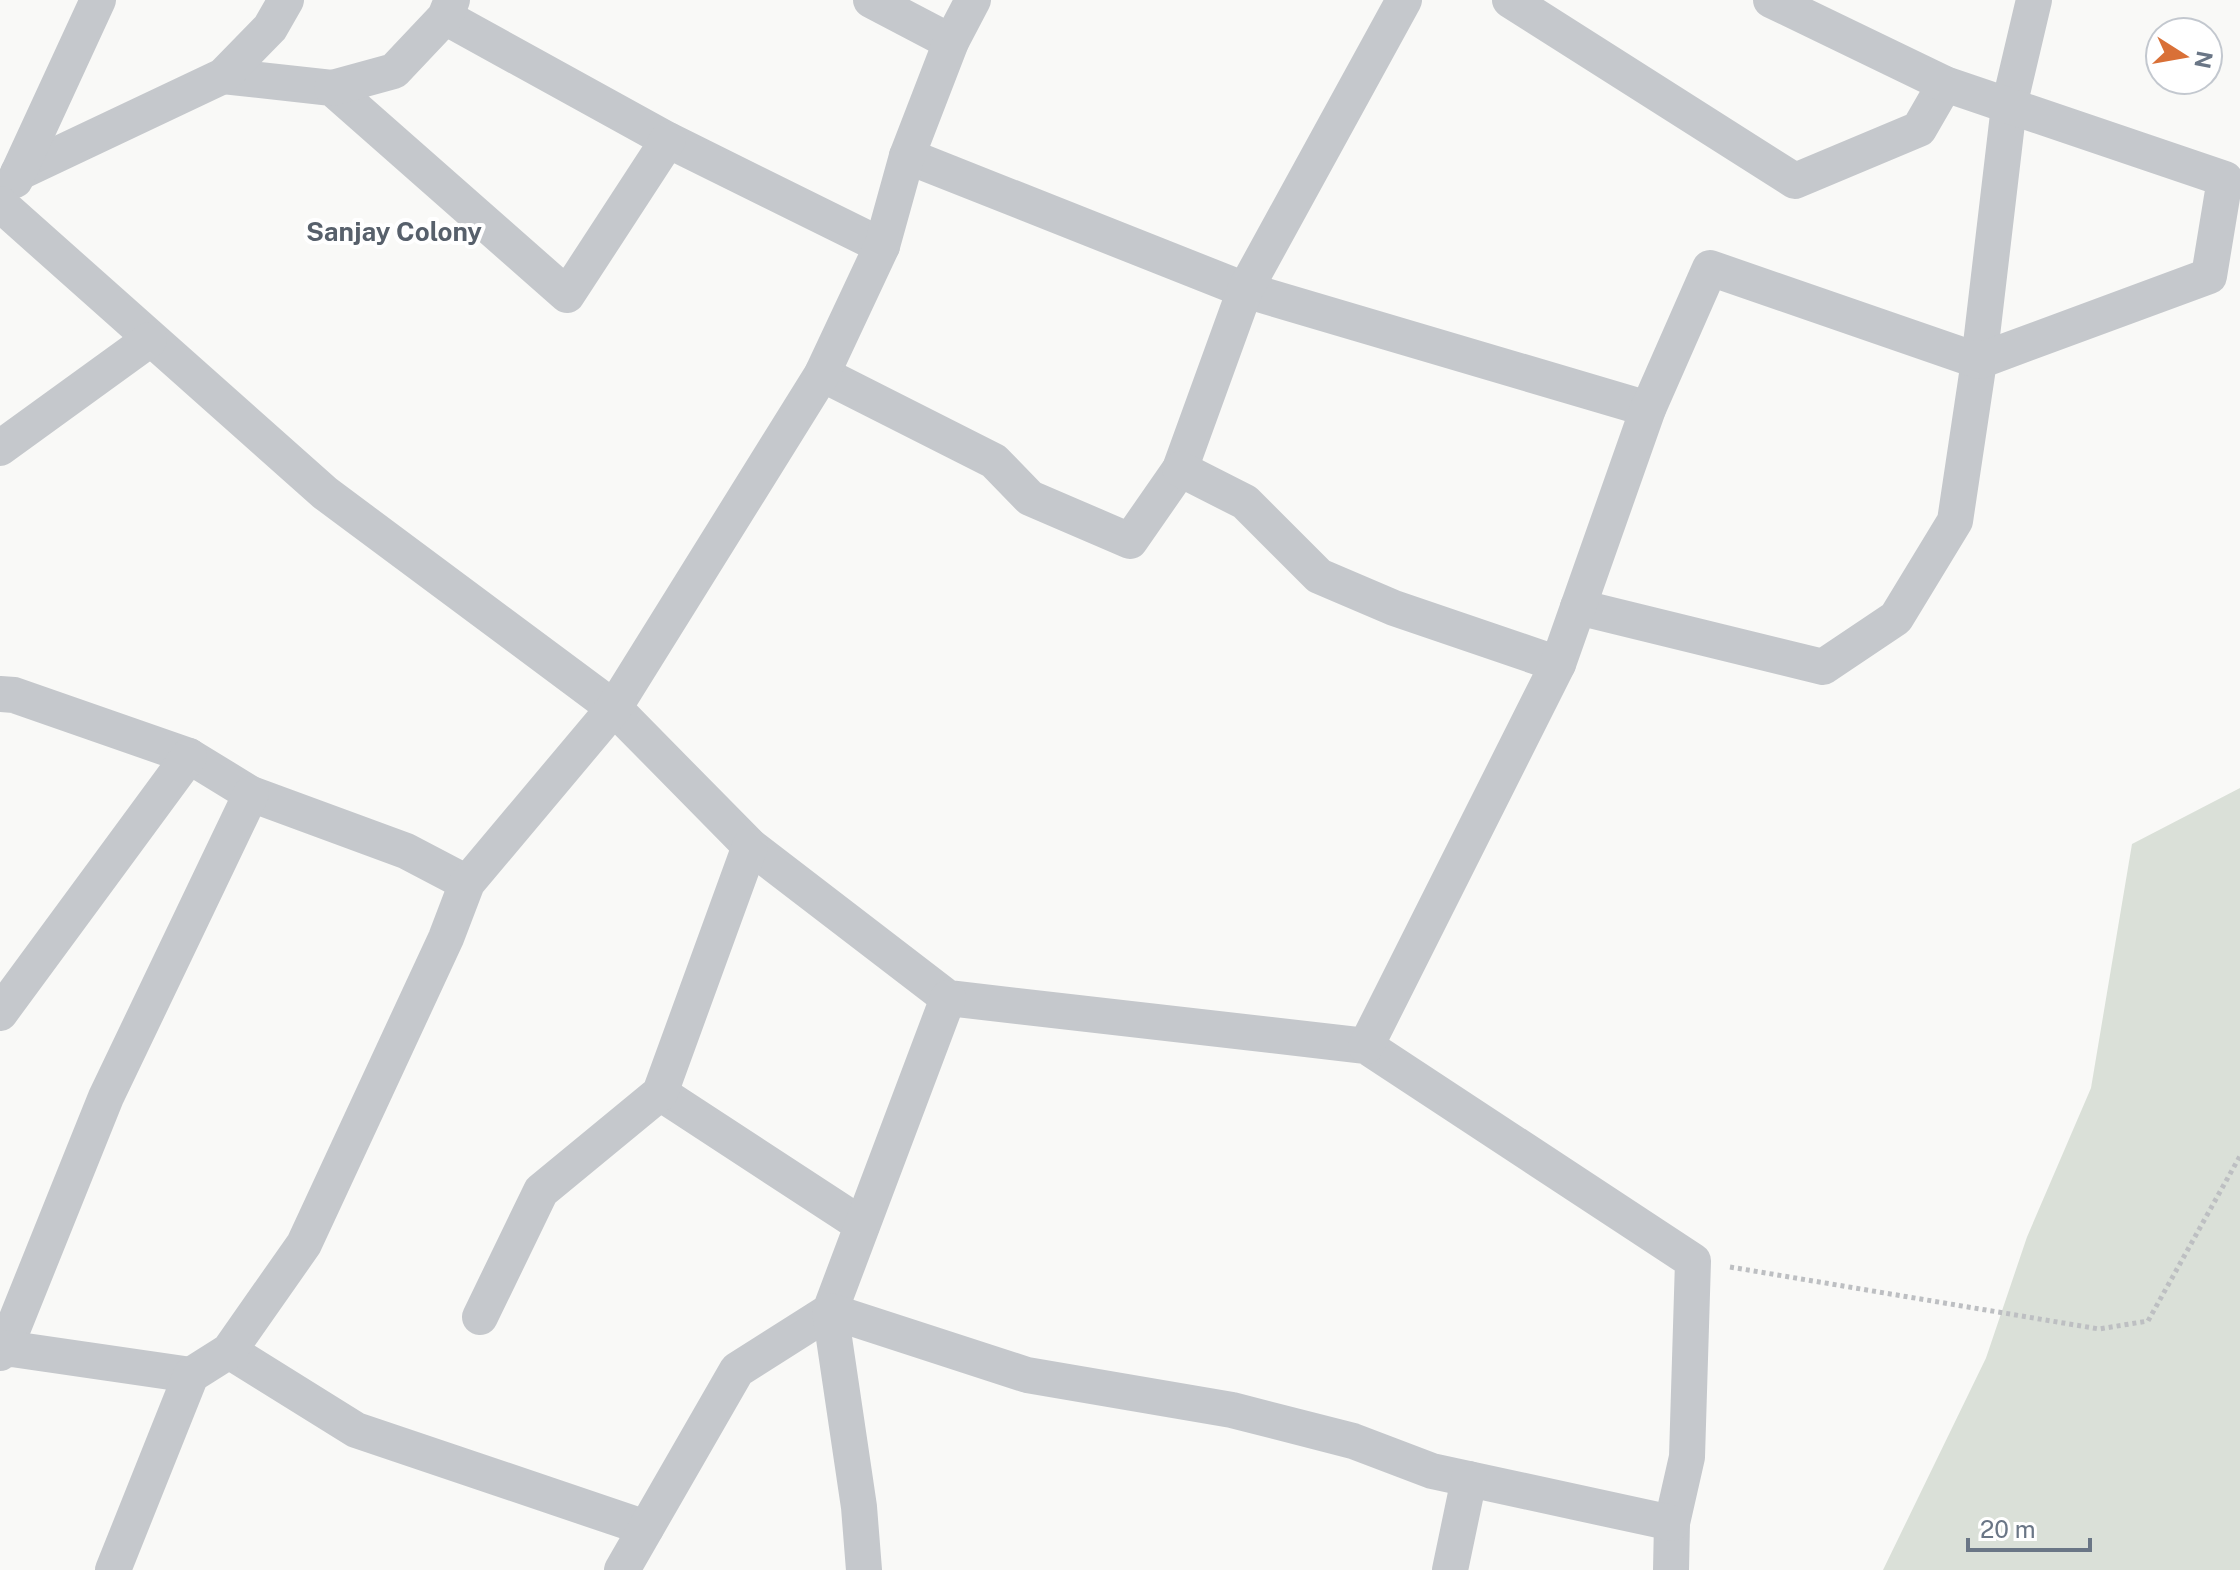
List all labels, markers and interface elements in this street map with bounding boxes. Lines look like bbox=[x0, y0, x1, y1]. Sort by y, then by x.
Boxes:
north arrow bbox=[2144, 16, 2224, 96]
text: N bbox=[2189, 49, 2218, 71]
district label: Sanjay Colony bbox=[306, 216, 482, 247]
scale bar bbox=[1968, 1502, 2090, 1552]
text: 20 m bbox=[1980, 1515, 2036, 1543]

